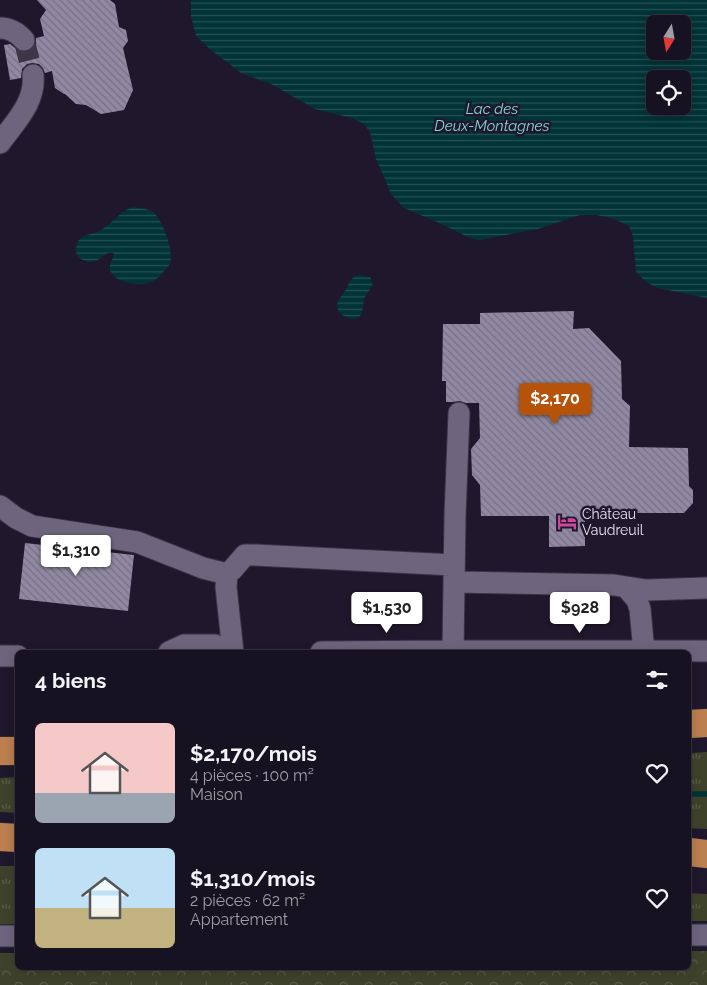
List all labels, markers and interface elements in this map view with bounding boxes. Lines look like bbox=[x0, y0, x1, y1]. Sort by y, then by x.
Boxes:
north arrow bbox=[646, 15, 691, 60]
map controls bbox=[646, 15, 691, 115]
button: locate bbox=[646, 70, 691, 115]
water label: Lac des Deux-Montagnes bbox=[434, 100, 550, 135]
pin: $2,170 bbox=[514, 382, 596, 425]
text: $2,170 bbox=[530, 389, 580, 408]
place label: Château Vaudreuil bbox=[582, 506, 644, 538]
hotel icon: Château Vaudreuil bbox=[556, 511, 578, 533]
pin: $1,310 bbox=[35, 534, 117, 577]
text: $1,310 bbox=[52, 541, 100, 560]
pin: $1,530 bbox=[346, 592, 428, 634]
pin: $928 bbox=[550, 592, 610, 634]
text: $1,530 bbox=[362, 598, 412, 617]
text: $928 bbox=[561, 598, 599, 617]
icon: filters bbox=[643, 666, 671, 694]
text: 4 biens bbox=[35, 668, 106, 693]
text: $2,170/mois bbox=[190, 741, 317, 766]
icon: home bbox=[75, 743, 135, 803]
icon: heart bbox=[643, 759, 671, 787]
text: 4 pièces · 100 m² bbox=[190, 766, 314, 785]
text: Maison bbox=[190, 785, 243, 804]
text: $1,310/mois bbox=[190, 866, 315, 891]
icon: home bbox=[75, 868, 135, 928]
icon: heart bbox=[643, 884, 671, 912]
text: 2 pièces · 62 m² bbox=[190, 891, 305, 910]
text: Appartement bbox=[190, 910, 288, 929]

